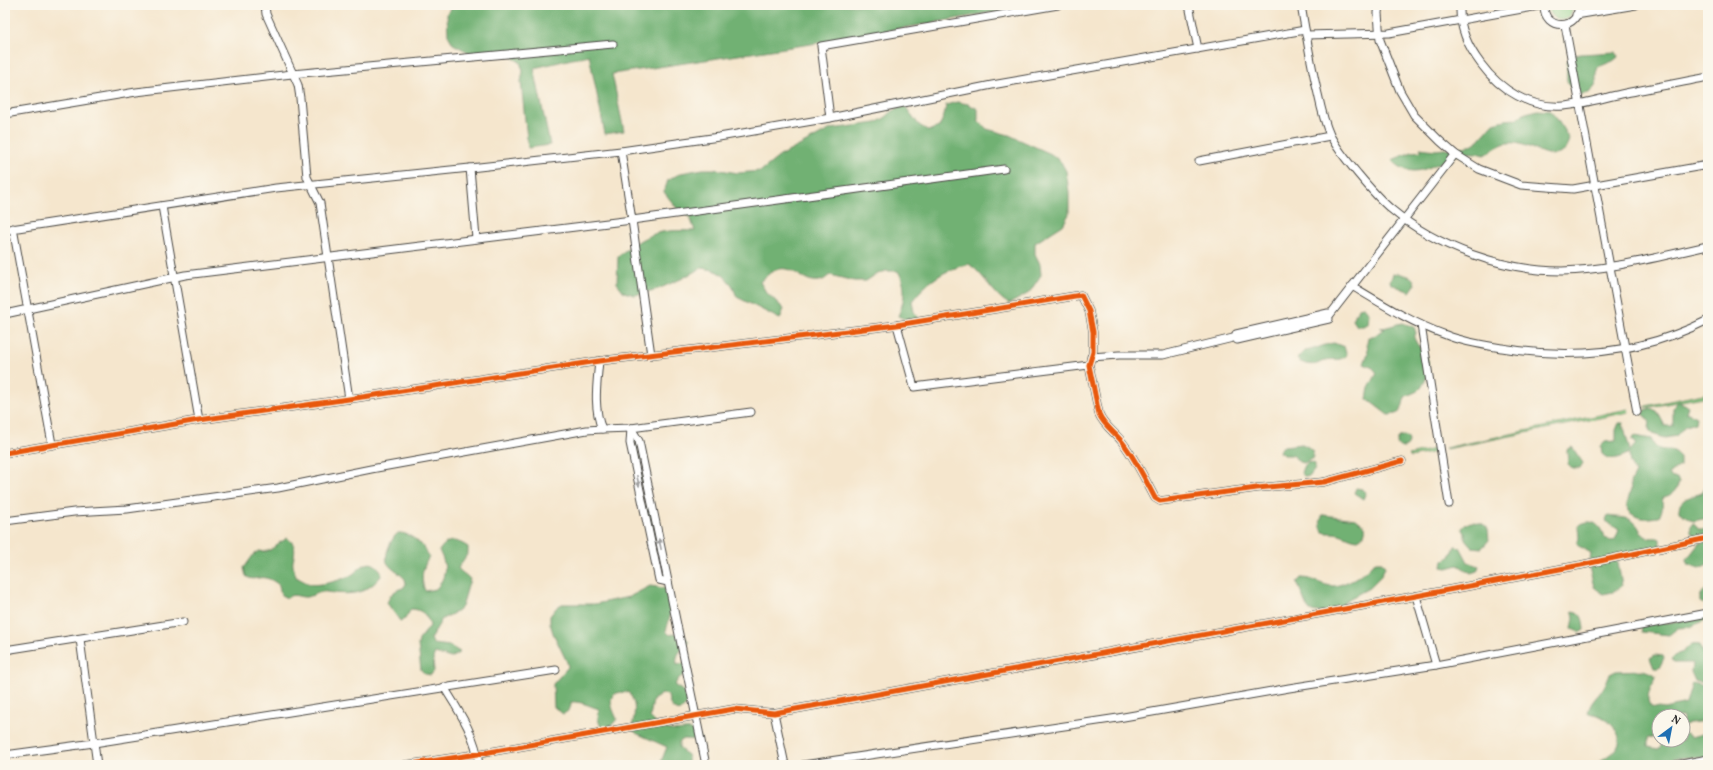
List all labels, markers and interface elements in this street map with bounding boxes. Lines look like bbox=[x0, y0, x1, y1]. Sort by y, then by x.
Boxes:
one-way arrow bbox=[636, 475, 642, 487]
one-way arrow bbox=[656, 537, 662, 550]
north arrow bbox=[1651, 708, 1691, 748]
text: N bbox=[1668, 712, 1683, 729]

